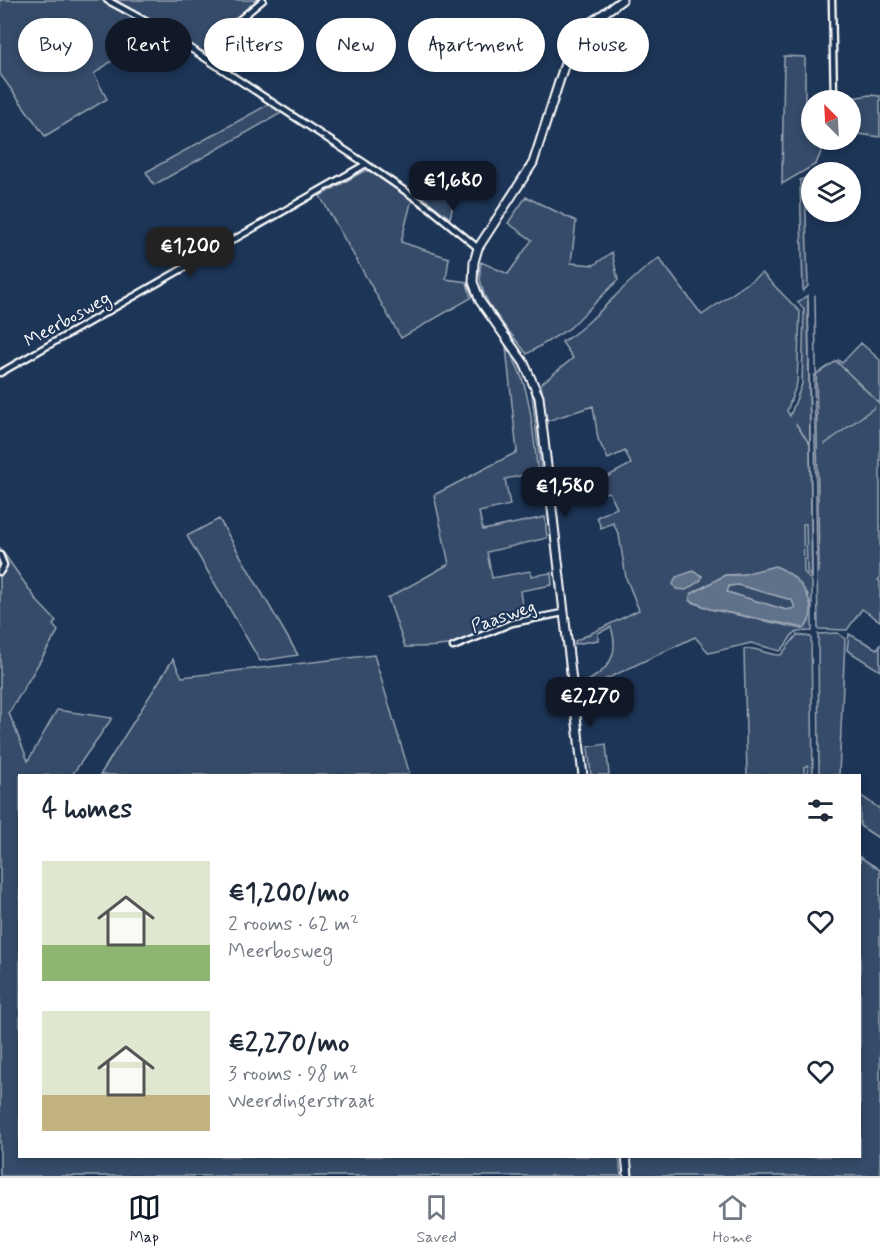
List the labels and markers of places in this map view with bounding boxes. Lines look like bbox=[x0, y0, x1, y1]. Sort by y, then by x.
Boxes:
pin: €1,680 bbox=[404, 161, 502, 212]
pin: €1,200 bbox=[141, 227, 239, 278]
pin: €1,580 bbox=[516, 467, 614, 518]
pin: €2,270 bbox=[541, 677, 639, 728]

